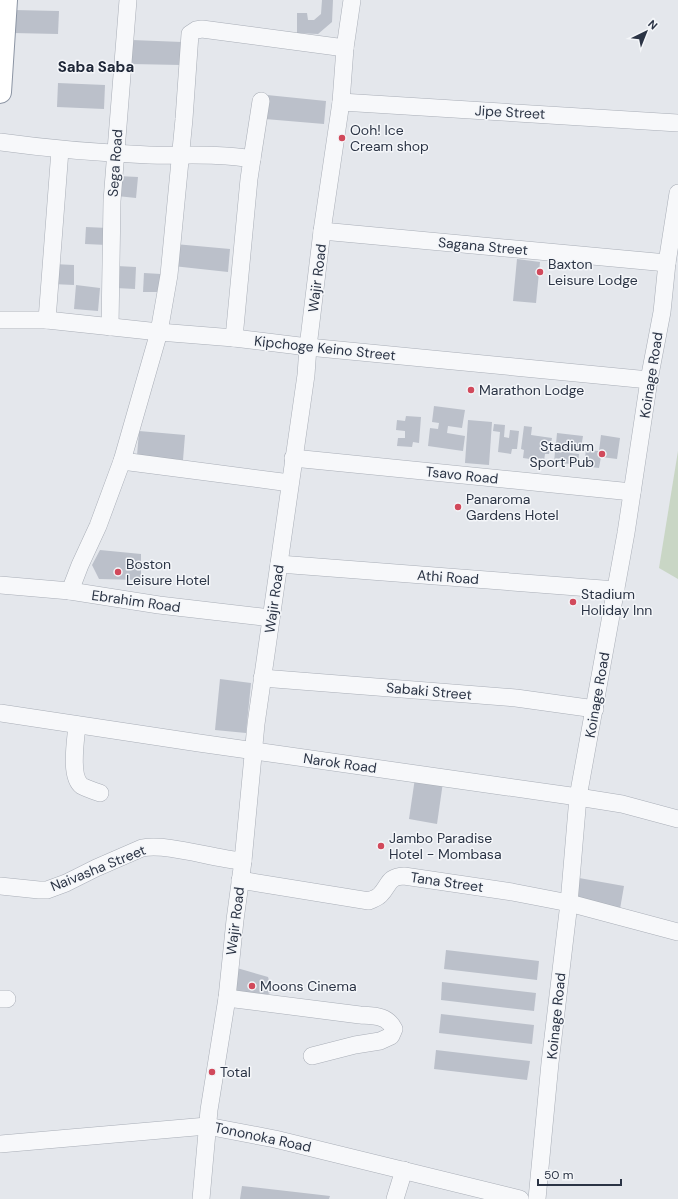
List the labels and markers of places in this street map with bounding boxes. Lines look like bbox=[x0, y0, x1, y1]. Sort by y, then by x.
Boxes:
place label: Ooh! Ice Cream shop bbox=[350, 121, 429, 155]
marker: Ooh! Ice Cream shop bbox=[337, 133, 347, 143]
place label: Baxton Leisure Lodge bbox=[548, 255, 638, 289]
marker: Baxton Leisure Lodge bbox=[535, 267, 545, 277]
place label: Marathon Lodge bbox=[479, 381, 584, 399]
marker: Marathon Lodge bbox=[466, 385, 476, 395]
place label: Stadium Sport Pub bbox=[530, 437, 594, 471]
marker: Stadium Sport Pub bbox=[597, 449, 607, 459]
place label: Panaroma Gardens Hotel bbox=[466, 490, 559, 524]
marker: Panaroma Gardens Hotel bbox=[453, 502, 463, 512]
place label: Boston Leisure Hotel bbox=[126, 555, 210, 589]
marker: Boston Leisure Hotel bbox=[113, 567, 123, 577]
place label: Stadium Holiday Inn bbox=[581, 585, 652, 619]
marker: Stadium Holiday Inn bbox=[568, 597, 578, 607]
place label: Jambo Paradise Hotel - Mombasa bbox=[389, 829, 502, 863]
marker: Jambo Paradise Hotel - Mombasa bbox=[376, 841, 386, 851]
place label: Moons Cinema bbox=[260, 977, 357, 995]
marker: Moons Cinema bbox=[247, 981, 257, 991]
place label: Total bbox=[220, 1063, 251, 1081]
marker: Total bbox=[207, 1067, 217, 1077]

